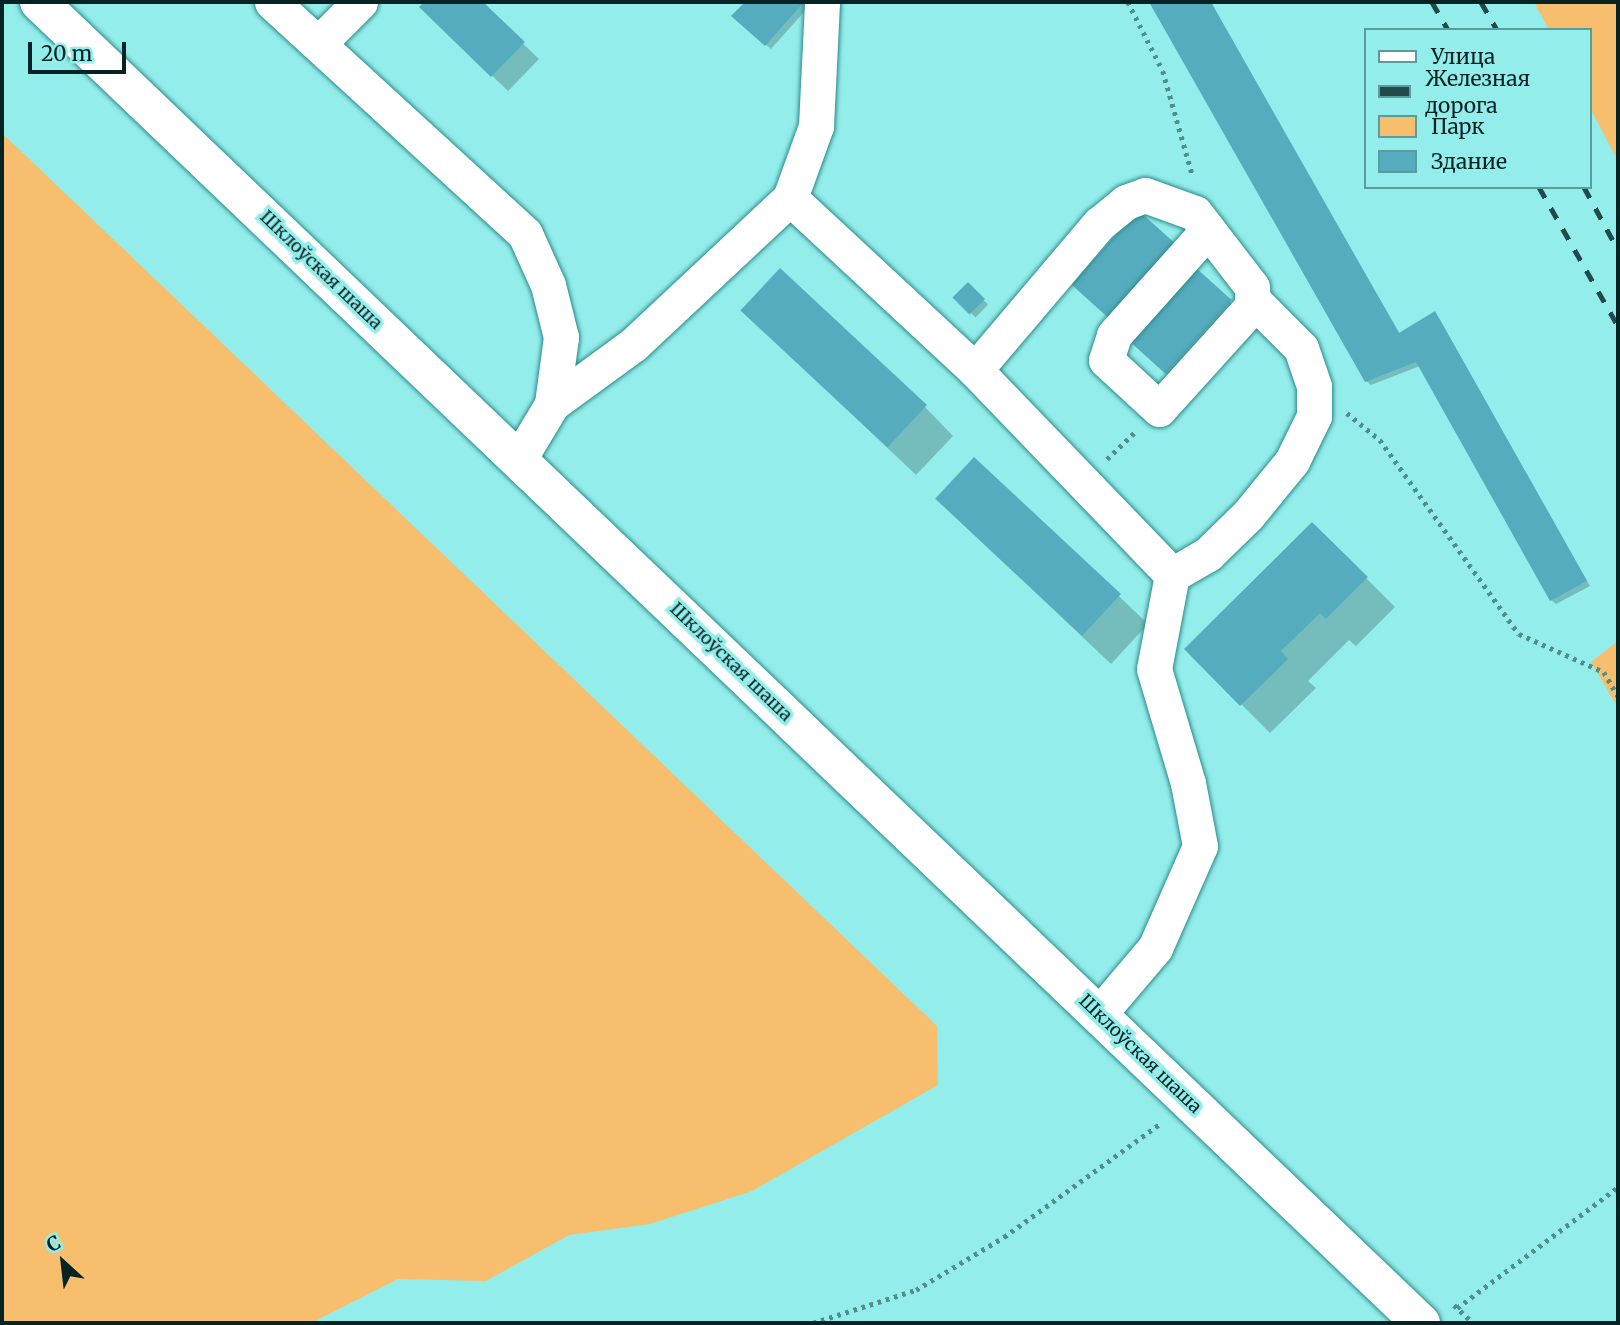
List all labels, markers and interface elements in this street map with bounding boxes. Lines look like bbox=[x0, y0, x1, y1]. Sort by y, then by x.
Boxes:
scale bar bbox=[32, 28, 130, 72]
legend bbox=[1364, 28, 1592, 189]
text: 20 m bbox=[41, 40, 92, 67]
text: Улица bbox=[1431, 43, 1495, 70]
text: Железная дорога bbox=[1425, 65, 1530, 119]
text: Парк bbox=[1431, 113, 1485, 140]
text: Здание bbox=[1431, 148, 1507, 175]
street label: Шклоўская шаша bbox=[255, 206, 387, 334]
street label: Шклоўская шаша bbox=[665, 598, 797, 726]
street label: Шклоўская шаша bbox=[1074, 990, 1206, 1118]
north arrow bbox=[28, 1227, 98, 1297]
text: С bbox=[42, 1230, 65, 1257]

